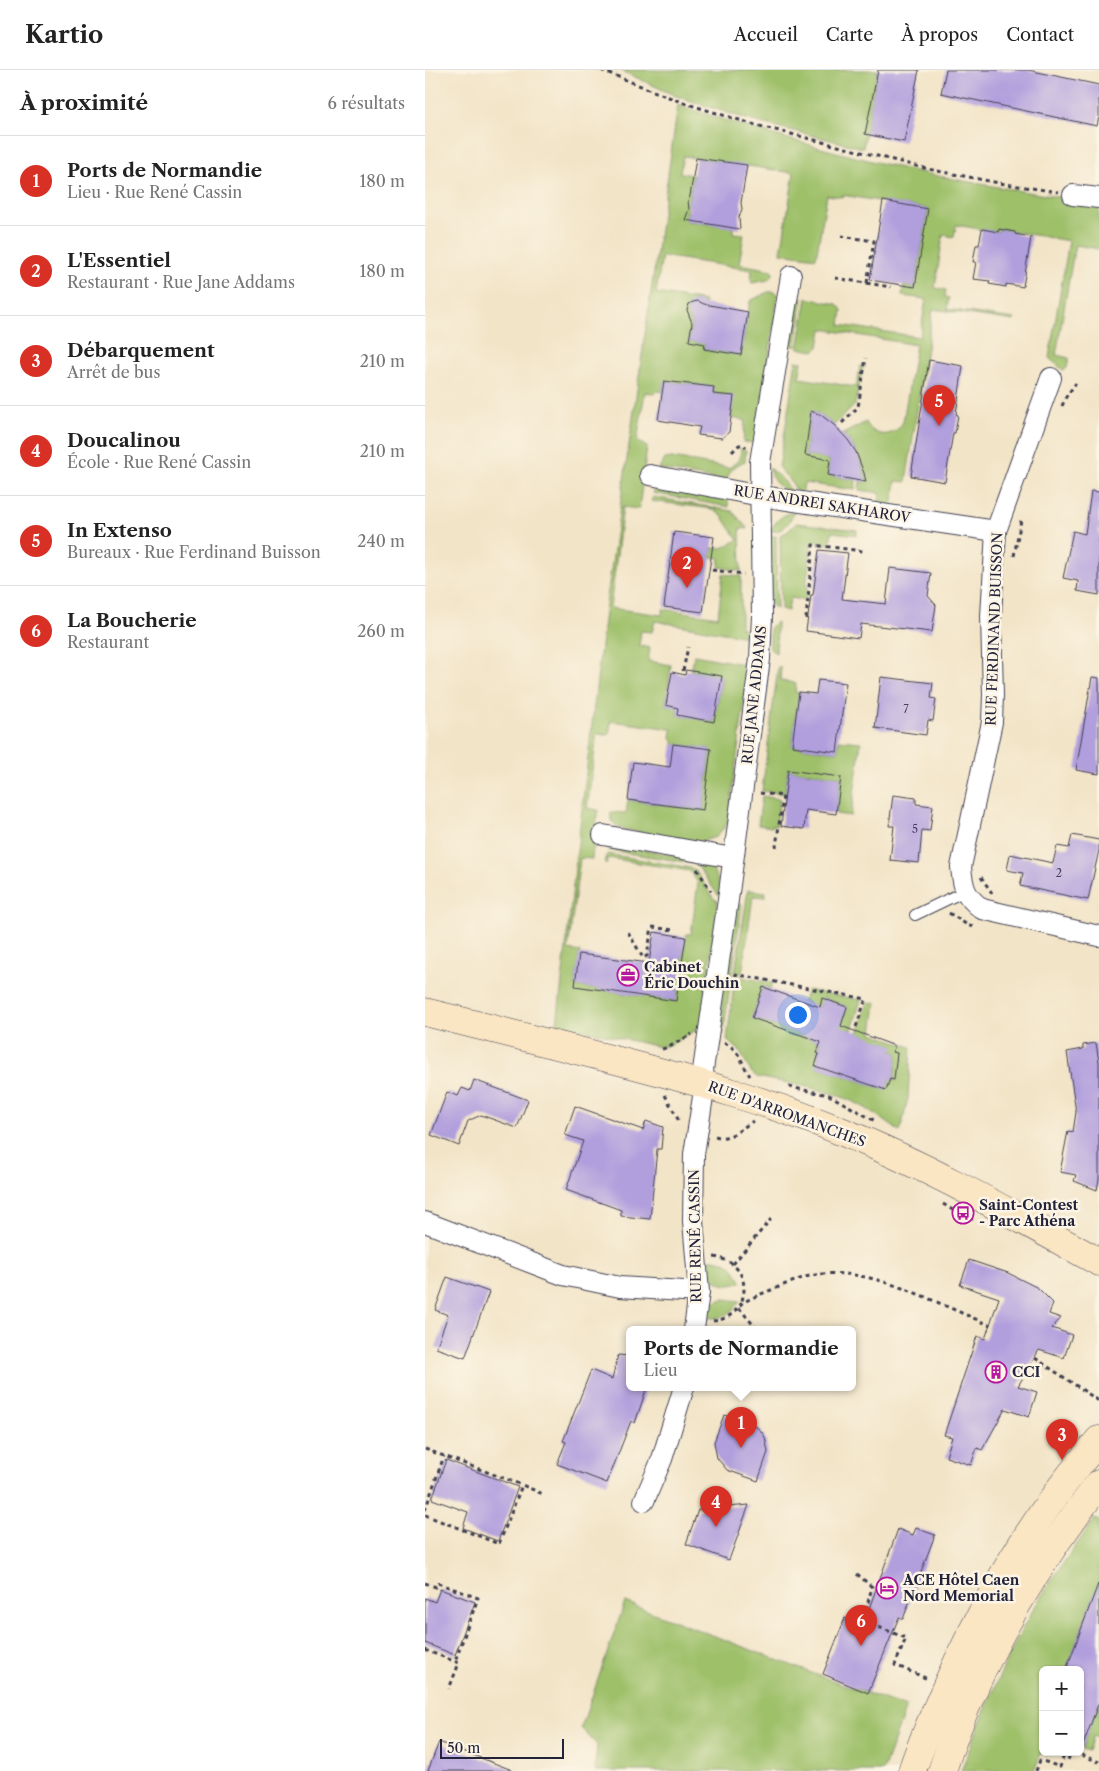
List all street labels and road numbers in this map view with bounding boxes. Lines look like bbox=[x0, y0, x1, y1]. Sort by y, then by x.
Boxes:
street label: RUE ANDREI SAKHAROV bbox=[732, 481, 913, 527]
street label: RUE FERDINAND BUISSON bbox=[982, 531, 1006, 726]
street label: RUE JANE ADDAMS bbox=[738, 625, 770, 765]
street label: RUE D'ARROMANCHES bbox=[706, 1077, 868, 1151]
street label: RUE RENÉ CASSIN bbox=[685, 1168, 705, 1303]

